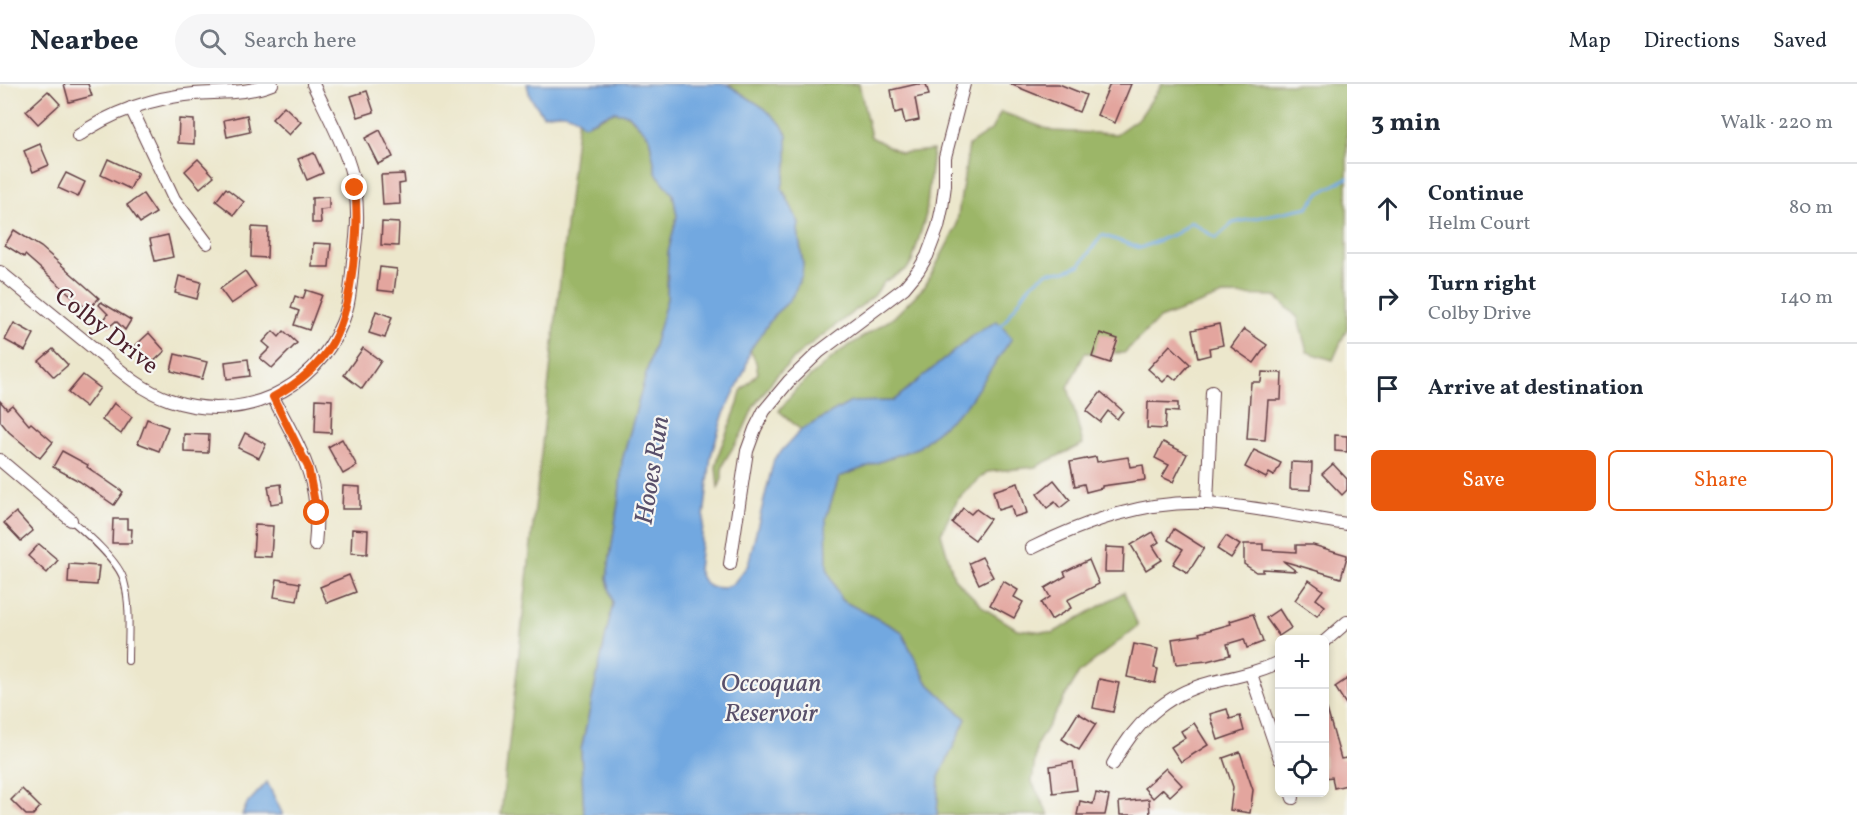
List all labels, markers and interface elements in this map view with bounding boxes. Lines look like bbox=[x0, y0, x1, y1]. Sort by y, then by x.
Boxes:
search box bbox=[175, 14, 595, 68]
text: Nearbee bbox=[30, 22, 139, 61]
icon: search bbox=[196, 25, 229, 58]
text: Search here bbox=[244, 26, 356, 57]
text: Map bbox=[1569, 27, 1611, 56]
text: Directions bbox=[1644, 27, 1740, 56]
text: Saved bbox=[1773, 27, 1827, 56]
text: 3 min bbox=[1371, 105, 1441, 141]
text: Walk · 220 m bbox=[1721, 109, 1833, 137]
route end bbox=[341, 174, 367, 200]
text: Continue bbox=[1428, 179, 1524, 210]
icon: ahead bbox=[1371, 192, 1404, 225]
text: 80 m bbox=[1789, 194, 1833, 222]
text: Helm Court bbox=[1428, 210, 1531, 238]
text: Turn right bbox=[1428, 269, 1536, 300]
street label: Colby Drive bbox=[46, 280, 165, 383]
icon: right bbox=[1371, 282, 1404, 315]
text: 140 m bbox=[1780, 284, 1833, 312]
text: Colby Drive bbox=[1428, 300, 1531, 328]
icon: arrive bbox=[1371, 372, 1404, 405]
text: Arrive at destination bbox=[1428, 373, 1644, 404]
water label: Hooes Run bbox=[627, 413, 679, 527]
button: Save bbox=[1371, 450, 1596, 511]
button: Share bbox=[1608, 450, 1833, 511]
route start bbox=[303, 499, 329, 525]
map controls bbox=[1275, 635, 1329, 797]
button: + bbox=[1275, 635, 1329, 689]
water label: Occoquan Reservoir bbox=[721, 666, 821, 732]
button: − bbox=[1275, 689, 1329, 743]
button: locate bbox=[1275, 743, 1329, 797]

